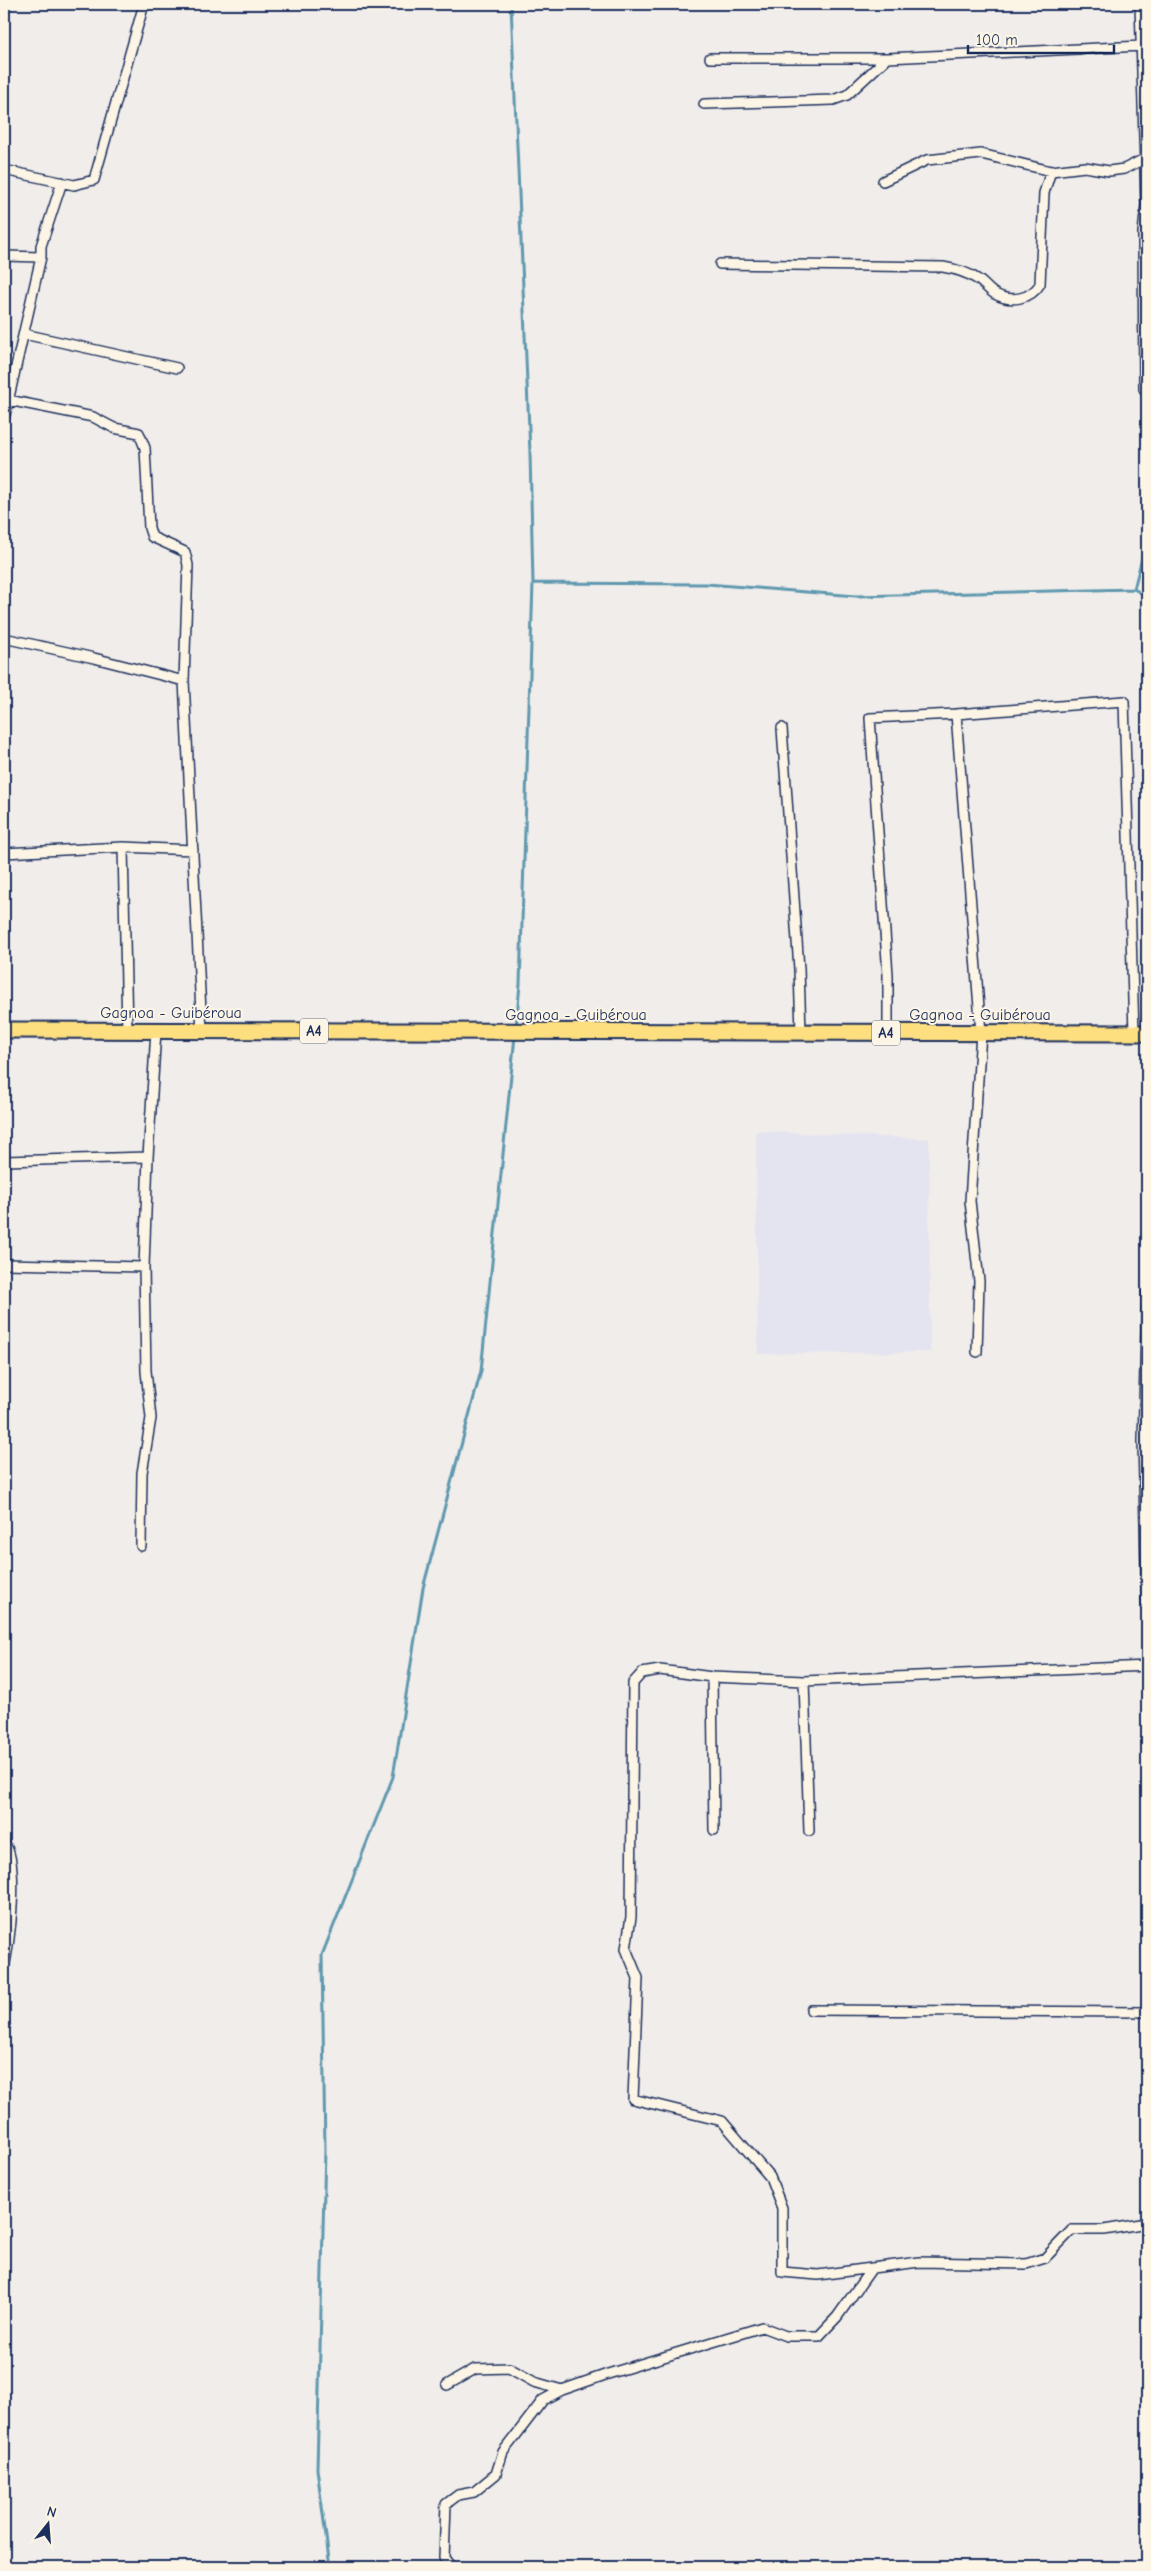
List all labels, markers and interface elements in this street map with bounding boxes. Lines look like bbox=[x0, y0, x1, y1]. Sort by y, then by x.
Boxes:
scale bar bbox=[968, 22, 1115, 54]
text: 100 m bbox=[976, 31, 1018, 49]
street label: Gagnoa - Guibéroua bbox=[100, 1004, 242, 1022]
street label: Gagnoa - Guibéroua bbox=[505, 1006, 647, 1024]
street label: Gagnoa - Guibéroua bbox=[909, 1006, 1051, 1024]
road number: A4 bbox=[300, 1018, 328, 1044]
road number: A4 bbox=[872, 1020, 900, 1046]
north arrow bbox=[22, 2498, 72, 2548]
text: N bbox=[45, 2503, 59, 2522]

